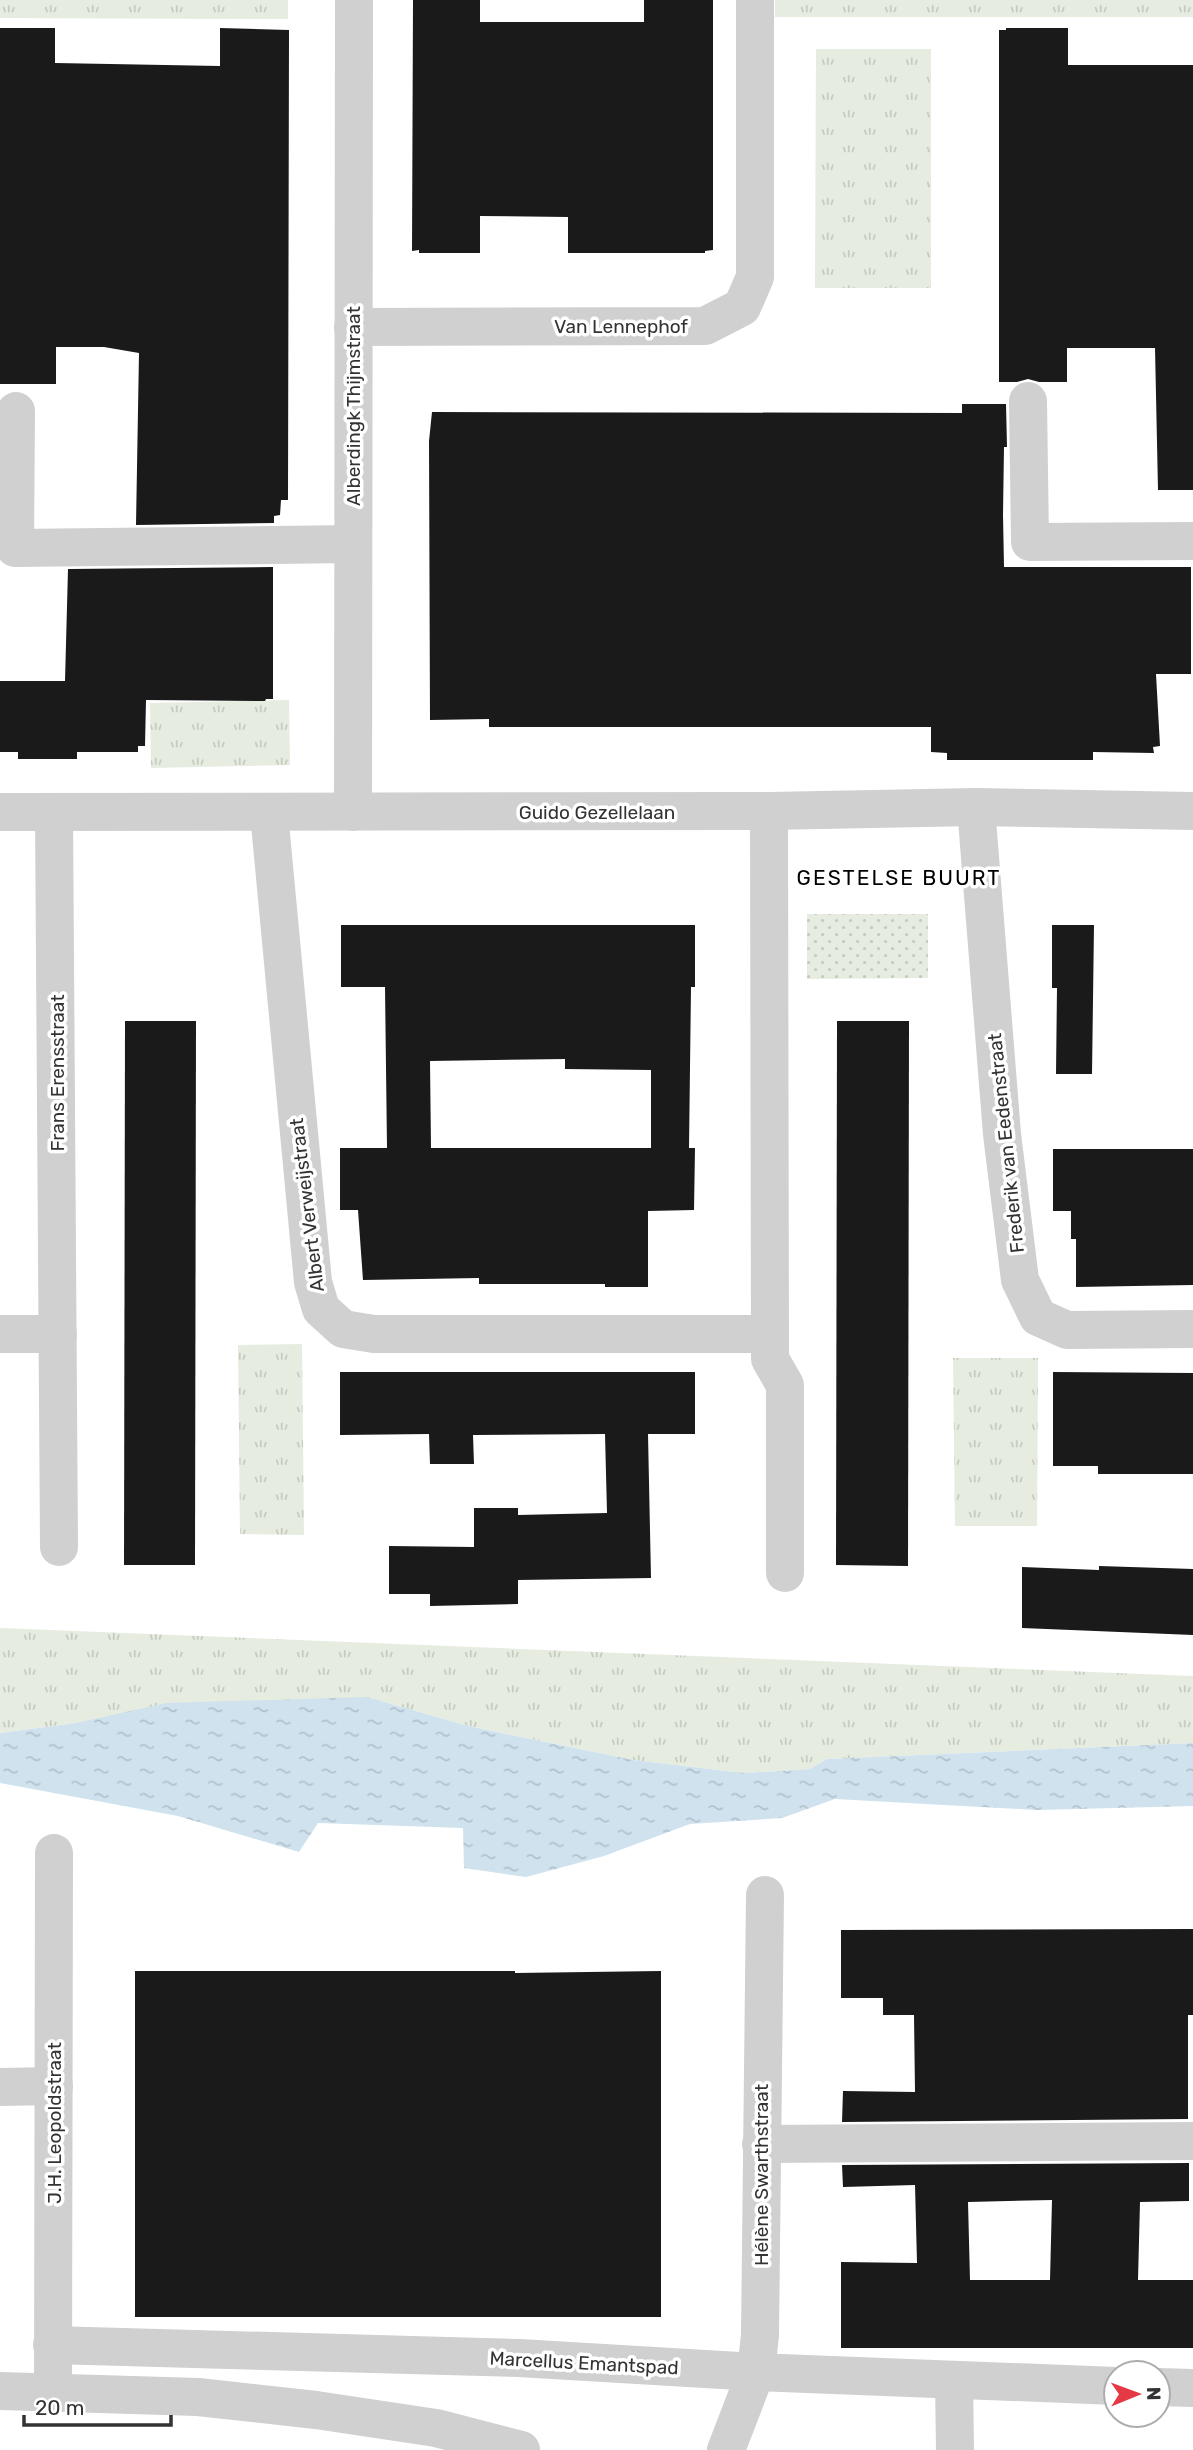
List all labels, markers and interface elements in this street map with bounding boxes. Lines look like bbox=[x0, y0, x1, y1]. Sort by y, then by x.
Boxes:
street label: Alberdingk Thijmstraat bbox=[342, 306, 365, 506]
street label: Van Lennephof bbox=[554, 315, 689, 338]
street label: Guido Gezellelaan bbox=[519, 801, 675, 824]
district label: GESTELSE BUURT bbox=[797, 865, 1001, 890]
street label: Frans Erensstraat bbox=[46, 994, 69, 1152]
street label: Frederik van Eedenstraat bbox=[983, 1031, 1029, 1254]
street label: Albert Verweijstraat bbox=[285, 1116, 329, 1293]
street label: J.H. Leopoldstraat bbox=[43, 2041, 66, 2204]
street label: Hélène Swarthstraat bbox=[750, 2083, 773, 2266]
street label: Marcellus Emantspad bbox=[489, 2347, 679, 2379]
north arrow bbox=[1102, 2359, 1172, 2429]
scale bar bbox=[24, 2384, 172, 2428]
text: N bbox=[1142, 2387, 1165, 2401]
text: 20 m bbox=[35, 2395, 84, 2420]

